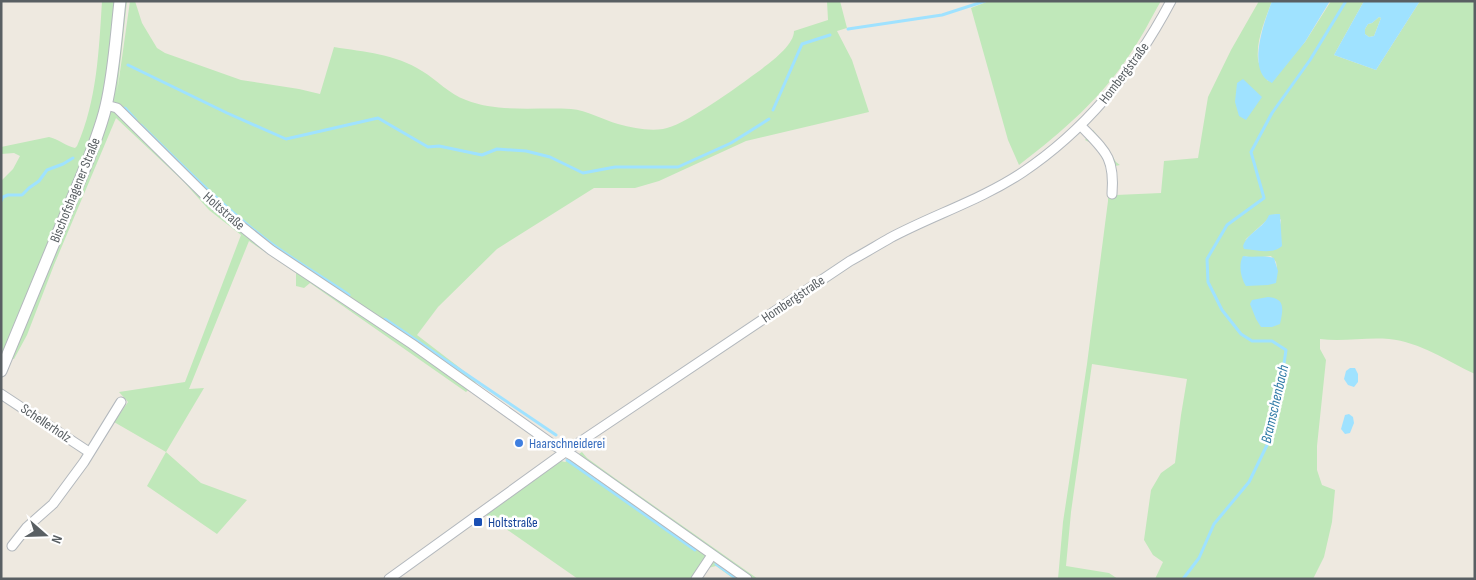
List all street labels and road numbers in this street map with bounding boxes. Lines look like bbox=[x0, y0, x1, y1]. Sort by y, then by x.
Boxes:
street label: Hombergstraße bbox=[1095, 39, 1153, 107]
street label: Bischofshagener Straße bbox=[46, 135, 104, 245]
street label: Holtstraße bbox=[200, 188, 248, 234]
street label: Hombergstraße bbox=[758, 272, 828, 326]
street label: Schellerholz bbox=[17, 400, 75, 446]

